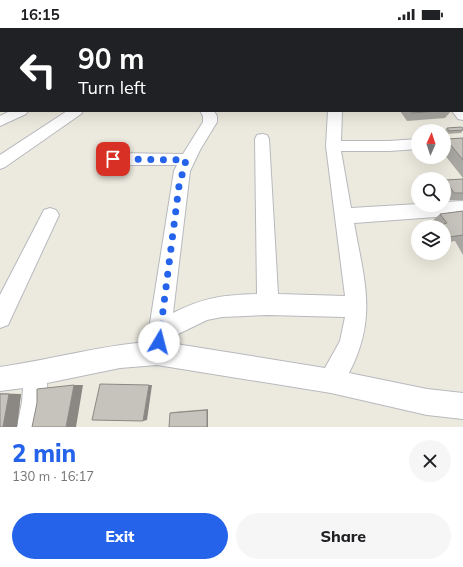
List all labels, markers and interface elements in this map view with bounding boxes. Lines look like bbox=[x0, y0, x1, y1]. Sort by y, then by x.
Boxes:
text: 16:15 bbox=[20, 5, 60, 24]
text: 90 m bbox=[78, 41, 144, 76]
icon: left bbox=[12, 44, 64, 96]
text: Turn left bbox=[78, 76, 146, 99]
north arrow bbox=[411, 124, 451, 164]
map controls bbox=[411, 124, 451, 260]
pin bbox=[96, 142, 130, 176]
icon: arrive bbox=[102, 148, 124, 170]
button: search bbox=[411, 172, 451, 212]
button: layers bbox=[411, 220, 451, 260]
position arrow bbox=[138, 321, 180, 363]
text: 2 min bbox=[12, 438, 76, 468]
button: close bbox=[409, 440, 451, 482]
text: 130 m · 16:17 bbox=[12, 468, 94, 484]
button: Exit bbox=[12, 513, 228, 559]
button: Share bbox=[236, 513, 451, 559]

